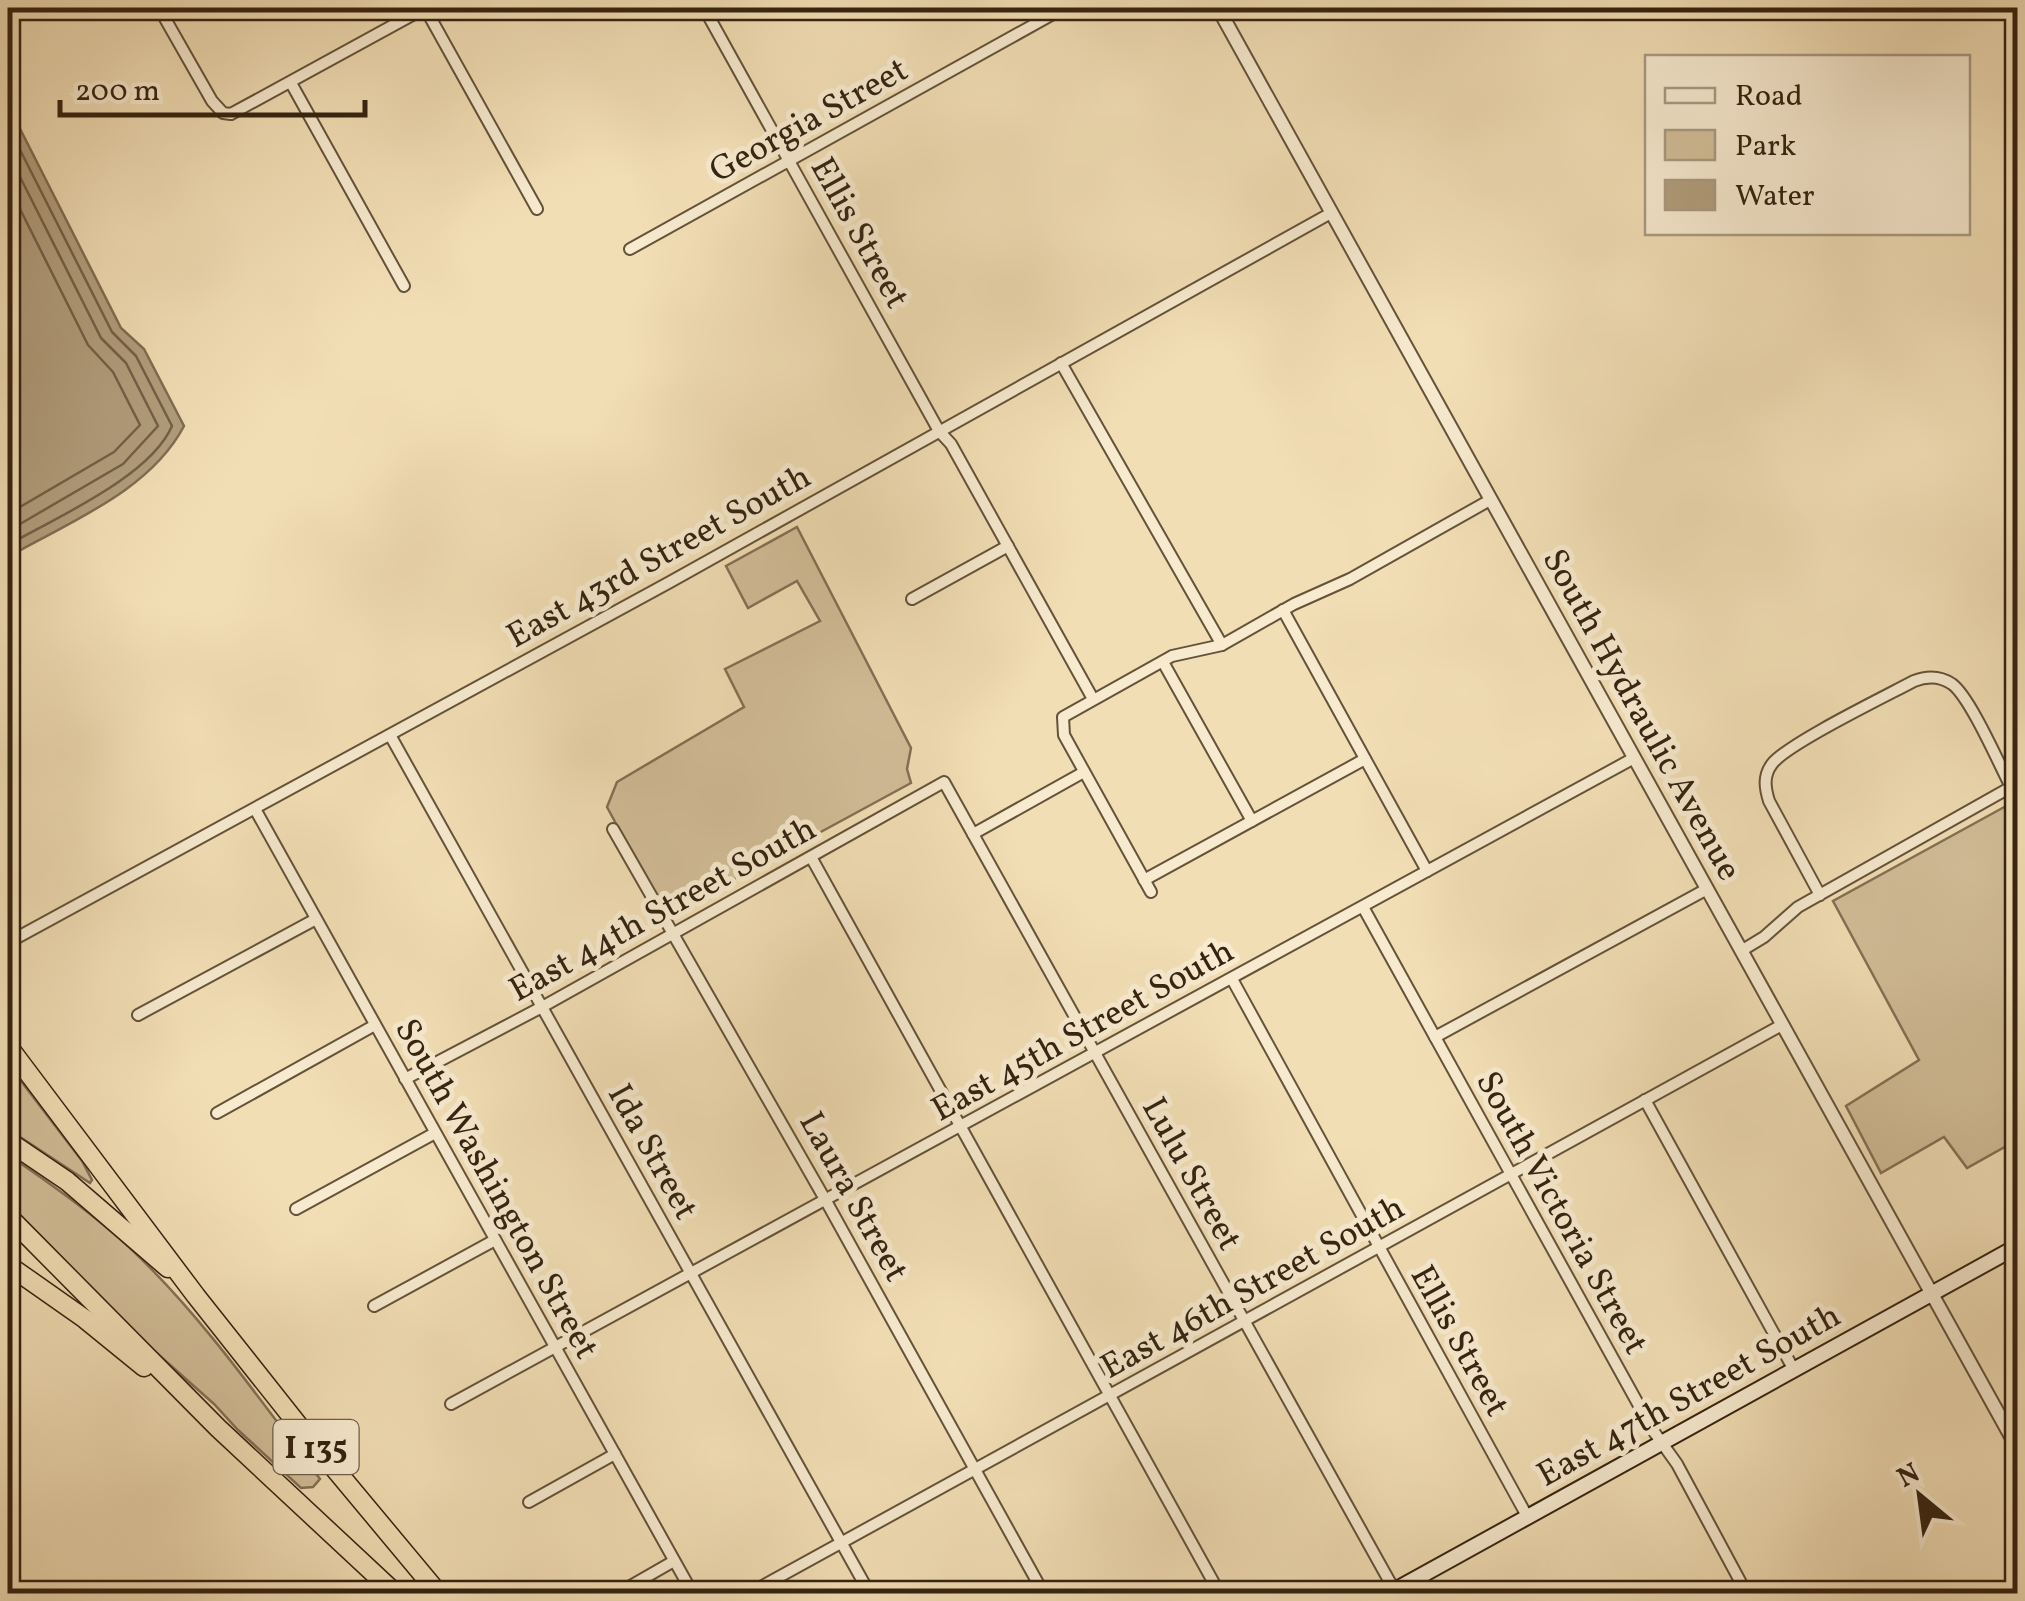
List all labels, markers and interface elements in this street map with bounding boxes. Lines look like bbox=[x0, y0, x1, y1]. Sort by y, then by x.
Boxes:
street label: Georgia Street bbox=[702, 47, 917, 196]
scale bar bbox=[60, 55, 365, 117]
legend bbox=[1645, 55, 1970, 235]
text: 200 m bbox=[75, 71, 160, 113]
text: Road bbox=[1735, 76, 1803, 118]
text: Park bbox=[1735, 126, 1796, 168]
street label: Ellis Street bbox=[797, 149, 920, 318]
text: Water bbox=[1735, 176, 1815, 218]
street label: East 43rd Street South bbox=[499, 454, 820, 661]
street label: South Hydraulic Avenue bbox=[1529, 541, 1752, 890]
street label: East 44th Street South bbox=[501, 806, 826, 1015]
street label: East 45th Street South bbox=[924, 928, 1243, 1135]
street label: South Washington Street bbox=[382, 1011, 609, 1368]
street label: South Victoria Street bbox=[1463, 1063, 1658, 1364]
street label: Ida Street bbox=[594, 1076, 708, 1229]
street label: Lulu Street bbox=[1129, 1089, 1252, 1260]
street label: Laura Street bbox=[786, 1104, 919, 1291]
street label: East 46th Street South bbox=[1093, 1185, 1414, 1392]
street label: Ellis Street bbox=[1397, 1257, 1520, 1426]
street label: East 47th Street South bbox=[1529, 1293, 1850, 1500]
road number: I 135 bbox=[274, 1420, 358, 1474]
north arrow bbox=[1870, 1446, 1970, 1546]
text: N bbox=[1891, 1454, 1927, 1498]

